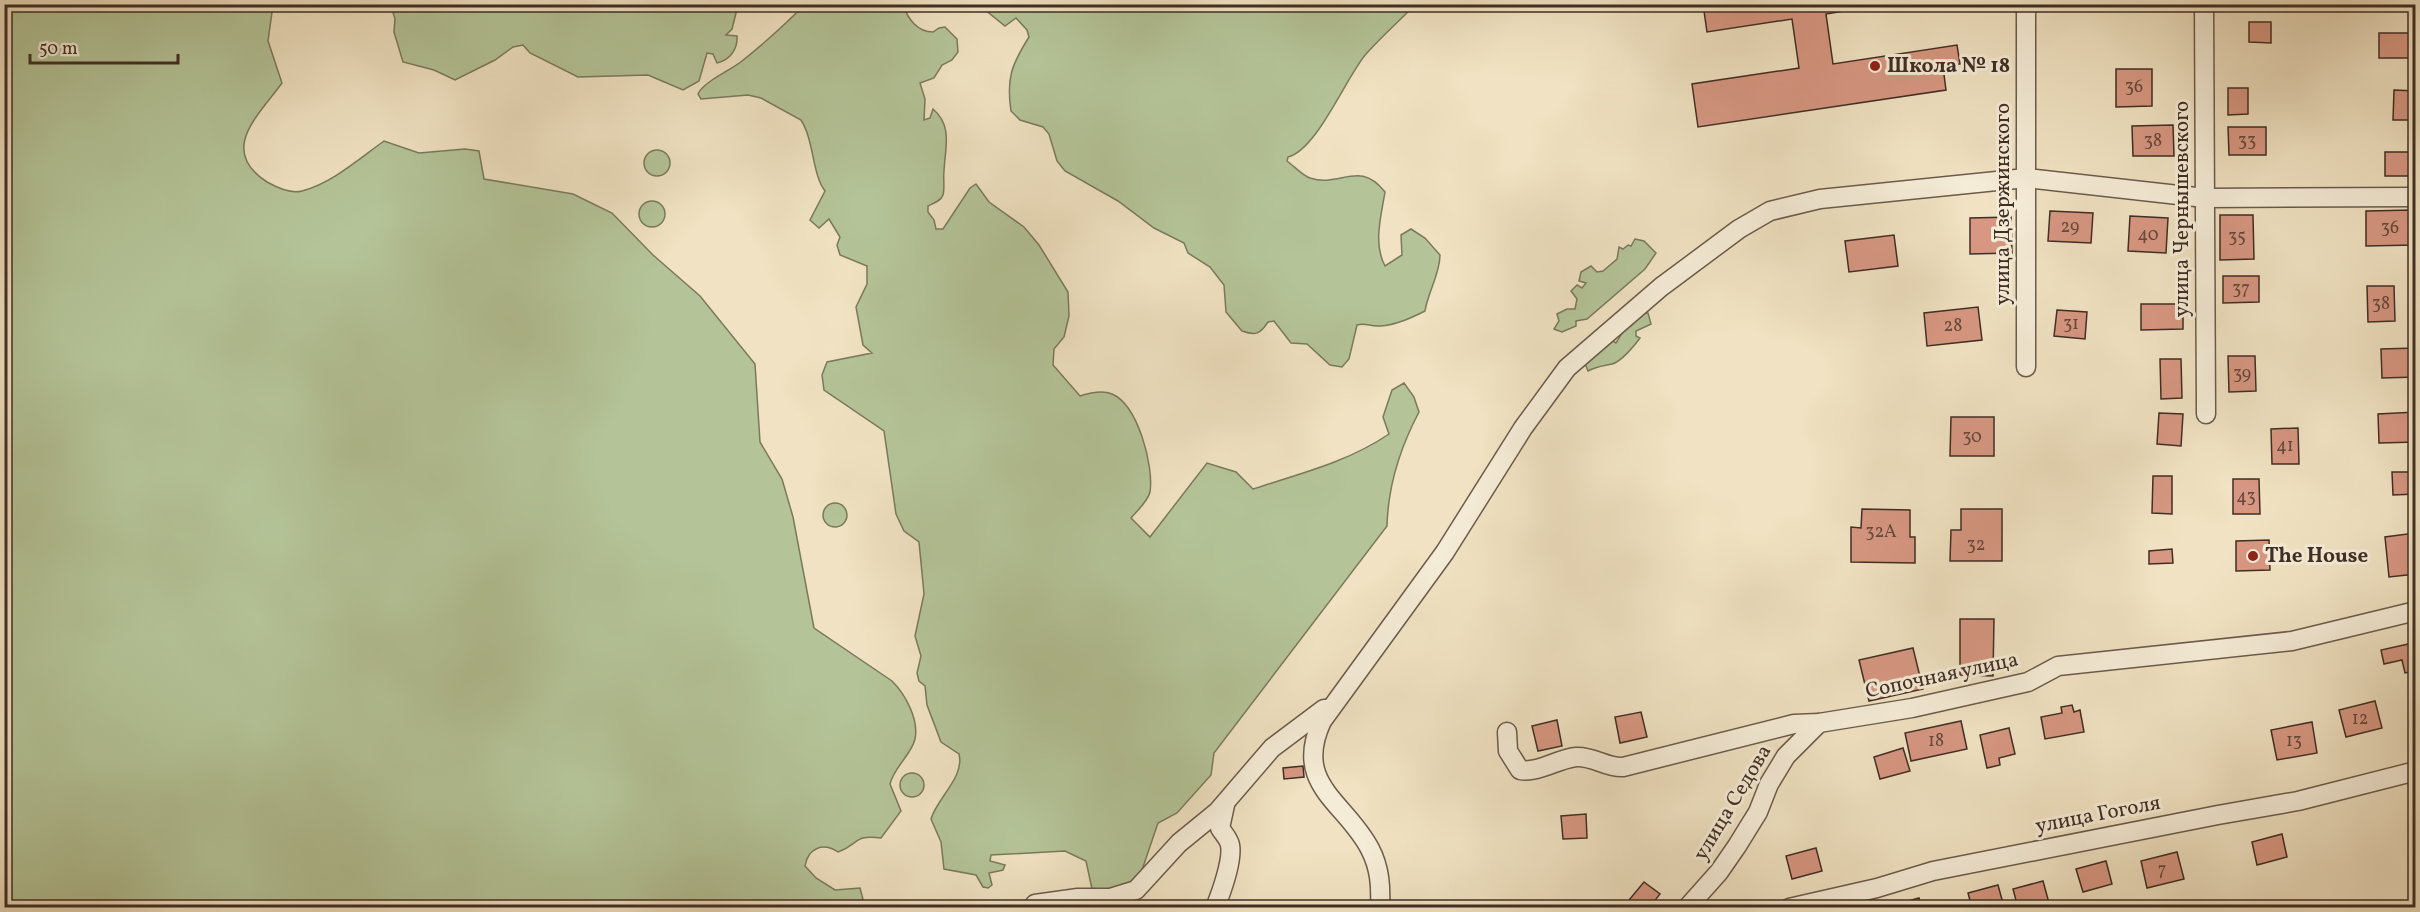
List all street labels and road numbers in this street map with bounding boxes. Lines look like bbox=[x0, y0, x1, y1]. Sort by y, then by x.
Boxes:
street label: улица Чернышевского bbox=[2168, 101, 2197, 317]
street label: улица Дзержинского bbox=[1989, 103, 2018, 305]
street label: Сопочная улица bbox=[1863, 646, 2021, 706]
street label: улица Седова bbox=[1687, 740, 1779, 866]
street label: улица Гоголя bbox=[2033, 789, 2163, 841]

